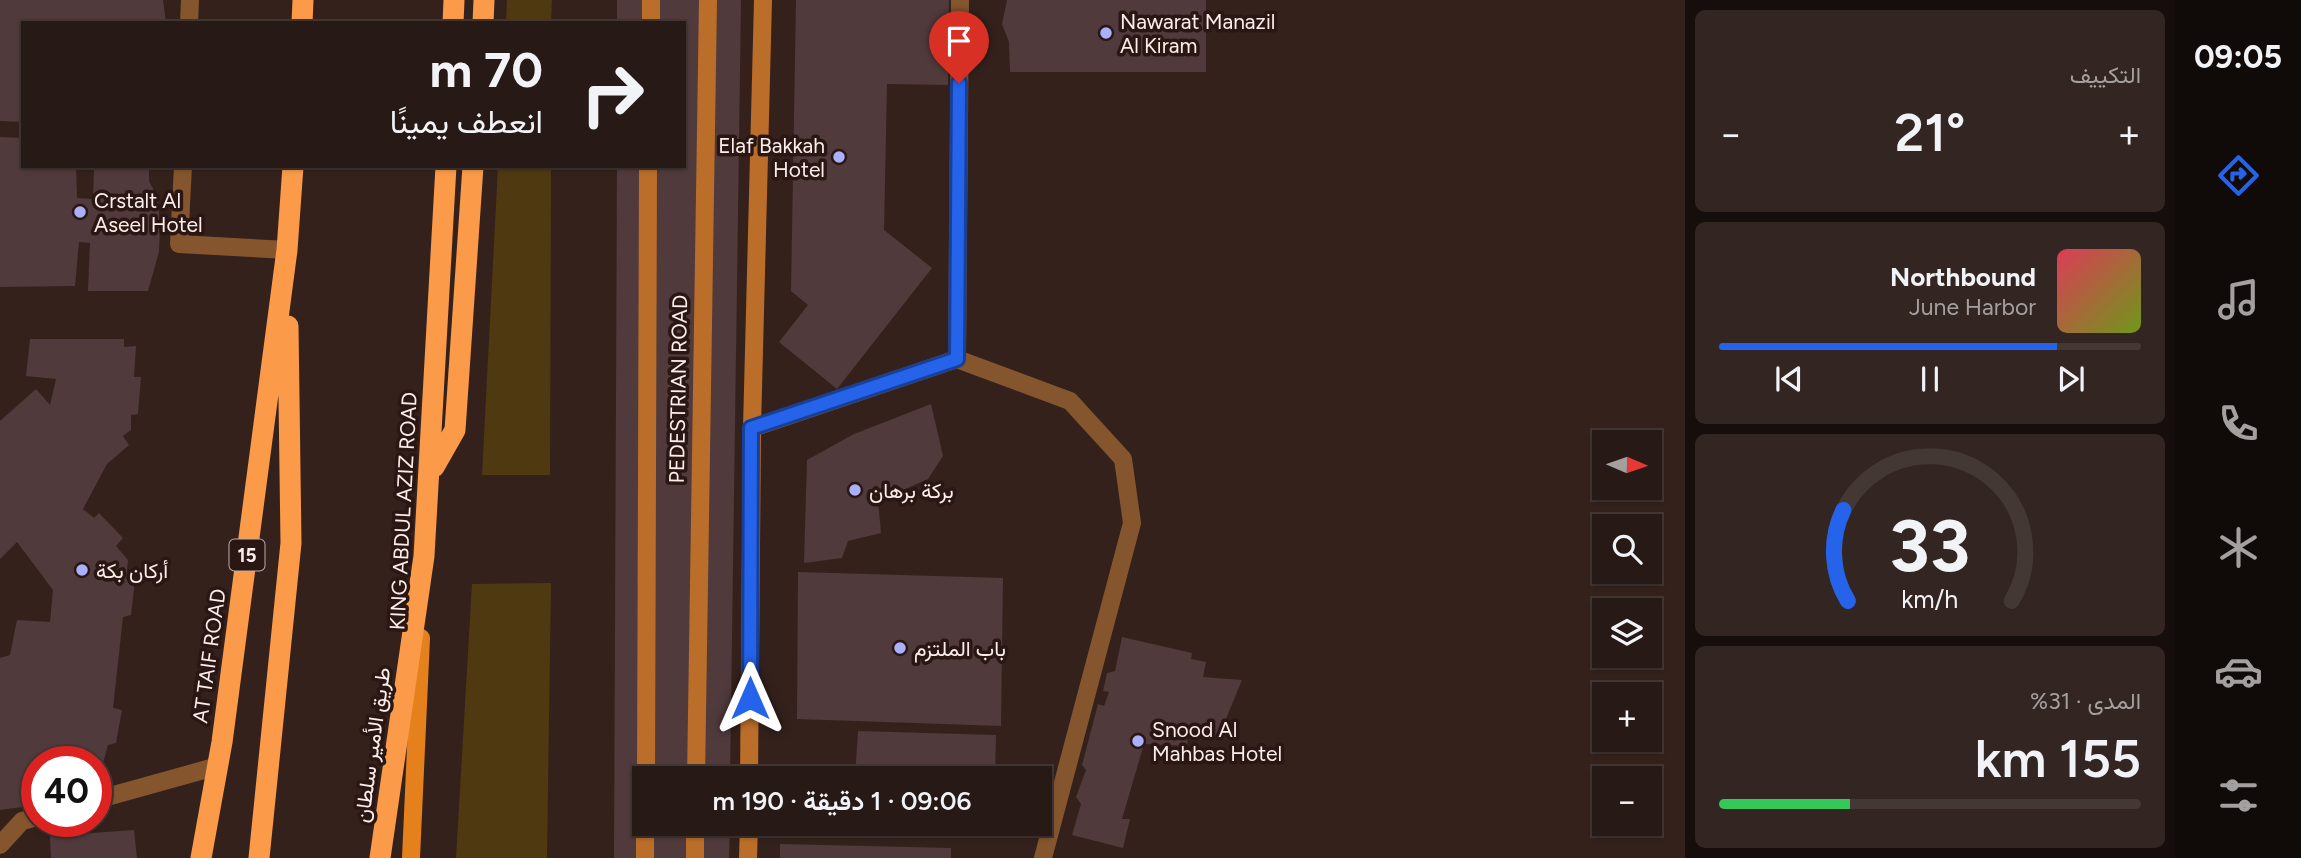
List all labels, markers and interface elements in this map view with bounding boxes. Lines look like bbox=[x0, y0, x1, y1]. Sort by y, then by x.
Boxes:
place label: Nawarat Manazil Al Kiram bbox=[1120, 9, 1275, 58]
pin bbox=[929, 11, 989, 83]
icon: arrive bbox=[940, 22, 978, 60]
marker: Nawarat Manazil Al Kiram bbox=[1098, 25, 1114, 41]
text: 09:05 bbox=[2194, 38, 2282, 76]
text: 70 m bbox=[430, 40, 543, 99]
icon: right bbox=[567, 49, 658, 140]
text: التكييف bbox=[2070, 61, 2141, 89]
text: 21° bbox=[1895, 102, 1965, 164]
text: انعطف يمينًا bbox=[390, 103, 543, 141]
text: − bbox=[1719, 111, 1743, 157]
text: + bbox=[2117, 111, 2141, 157]
place label: Elaf Bakkah Hotel bbox=[718, 133, 825, 182]
marker: Elaf Bakkah Hotel bbox=[831, 149, 847, 165]
icon: directions bbox=[2214, 151, 2263, 200]
place label: Crstalt Al Aseel Hotel bbox=[94, 188, 203, 237]
marker: Crstalt Al Aseel Hotel bbox=[72, 204, 88, 220]
text: Northbound bbox=[1890, 261, 2036, 293]
icon: music bbox=[2214, 275, 2263, 324]
text: June Harbor bbox=[1909, 293, 2036, 321]
street label: PEDESTRIAN ROAD bbox=[664, 295, 692, 483]
icon: previous bbox=[1770, 360, 1808, 398]
icon: pause bbox=[1911, 360, 1949, 398]
icon: next bbox=[2052, 360, 2090, 398]
street label: KING ABDUL AZIZ ROAD bbox=[384, 391, 422, 631]
icon: phone bbox=[2214, 399, 2263, 448]
north arrow bbox=[1592, 430, 1662, 500]
map controls bbox=[1592, 430, 1662, 836]
place label: بركة برهان bbox=[869, 478, 954, 504]
marker: بركة برهان bbox=[847, 482, 863, 498]
text: 33 bbox=[1890, 502, 1970, 589]
button: search bbox=[1592, 514, 1662, 584]
icon: climate bbox=[2214, 523, 2263, 572]
road number: 15 bbox=[230, 540, 264, 570]
place label: أركان بكة bbox=[96, 558, 168, 584]
marker: أركان بكة bbox=[74, 562, 90, 578]
text: km/h bbox=[1901, 584, 1959, 614]
street label: AT TAIF ROAD bbox=[187, 587, 231, 725]
button: layers bbox=[1592, 598, 1662, 668]
place label: باب الملتزم bbox=[914, 636, 1006, 663]
marker: باب الملتزم bbox=[892, 640, 908, 656]
icon: car bbox=[2214, 647, 2263, 696]
position arrow bbox=[713, 661, 787, 735]
street label: طريق الأمير سلطان bbox=[349, 666, 396, 824]
button: + bbox=[1592, 682, 1662, 752]
text: المدى · 31% bbox=[2030, 687, 2141, 715]
place label: Snood Al Mahbas Hotel bbox=[1152, 717, 1282, 766]
text: 155 km bbox=[1975, 728, 2141, 790]
marker: Snood Al Mahbas Hotel bbox=[1130, 733, 1146, 749]
speed limit sign: 40 bbox=[21, 746, 112, 837]
button: − bbox=[1592, 766, 1662, 836]
icon: filters bbox=[2214, 771, 2263, 820]
text: 09:06 · 1 دقيقة · 190 m bbox=[713, 785, 971, 817]

